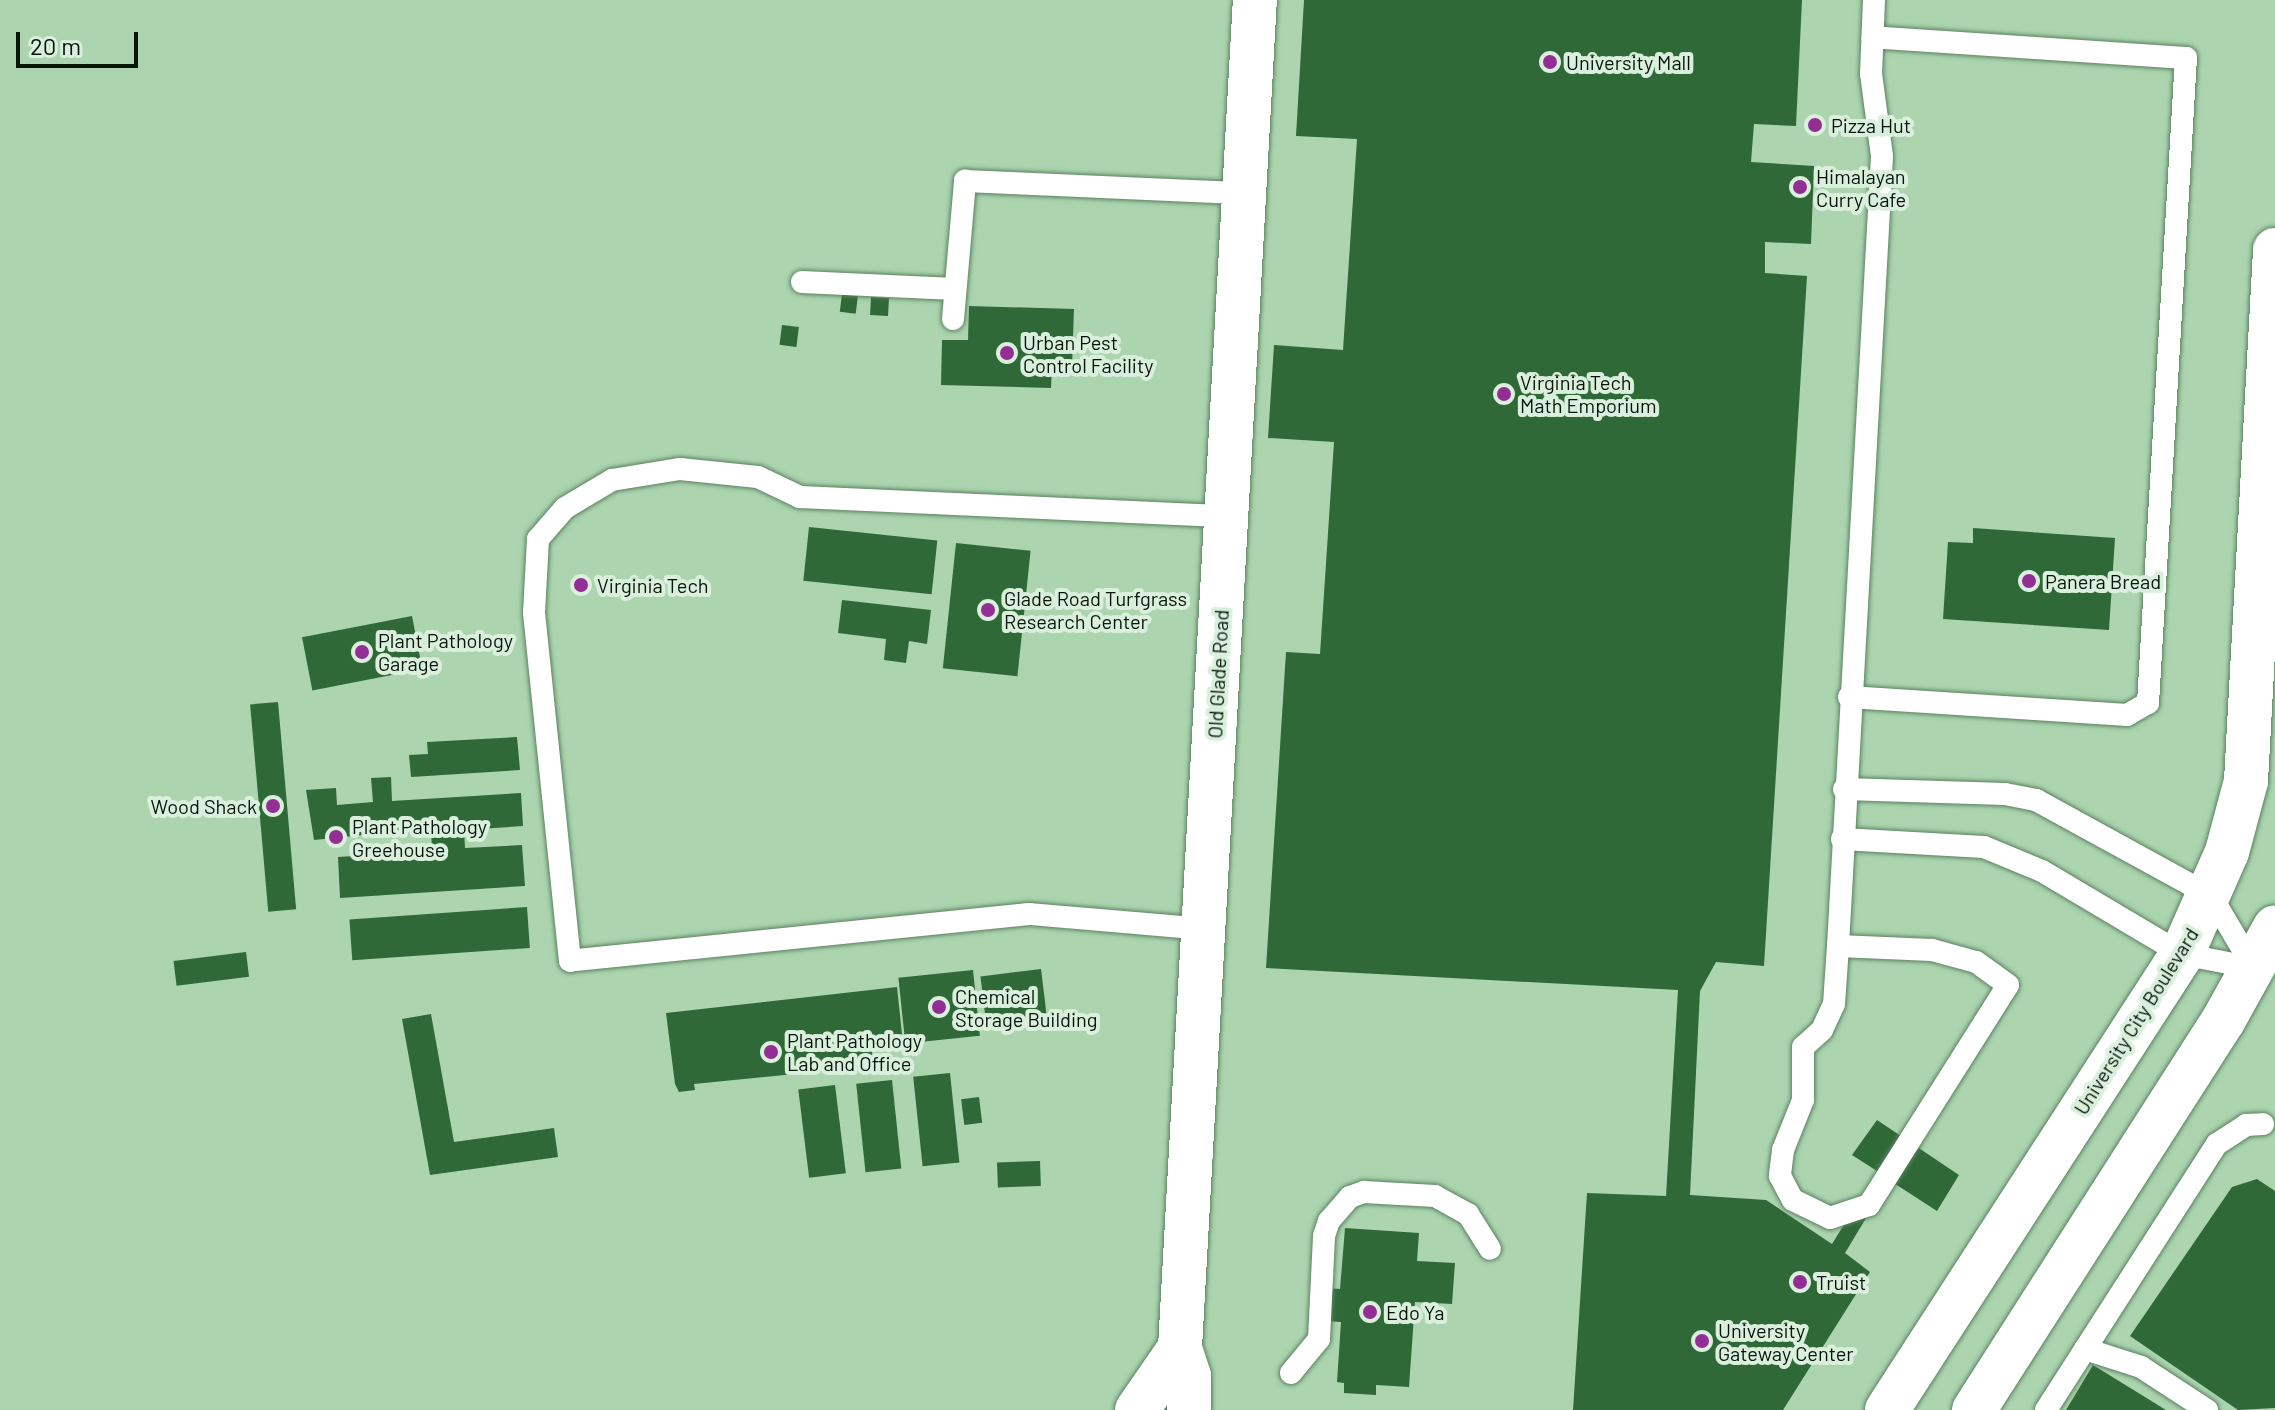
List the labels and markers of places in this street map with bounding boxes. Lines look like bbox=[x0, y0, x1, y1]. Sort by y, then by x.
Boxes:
place label: University Mall bbox=[1566, 50, 1691, 74]
marker: University Mall bbox=[1541, 53, 1559, 71]
place label: Pizza Hut bbox=[1831, 113, 1911, 137]
marker: Pizza Hut bbox=[1806, 116, 1824, 134]
place label: Himalayan Curry Cafe bbox=[1816, 164, 1906, 211]
marker: Himalayan Curry Cafe bbox=[1791, 178, 1809, 196]
place label: Urban Pest Control Facility bbox=[1023, 330, 1153, 377]
marker: Urban Pest Control Facility bbox=[998, 344, 1016, 362]
place label: Virginia Tech Math Emporium bbox=[1520, 370, 1657, 417]
marker: Virginia Tech Math Emporium bbox=[1495, 385, 1513, 403]
place label: Panera Bread bbox=[2045, 569, 2161, 593]
marker: Panera Bread bbox=[2020, 572, 2038, 590]
place label: Virginia Tech bbox=[597, 573, 709, 597]
marker: Virginia Tech bbox=[572, 576, 590, 594]
place label: Glade Road Turfgrass Research Center bbox=[1004, 586, 1187, 633]
marker: Glade Road Turfgrass Research Center bbox=[979, 601, 997, 619]
place label: Plant Pathology Garage bbox=[378, 628, 513, 675]
marker: Plant Pathology Garage bbox=[353, 643, 371, 661]
place label: Wood Shack bbox=[151, 794, 257, 818]
marker: Wood Shack bbox=[264, 797, 282, 815]
place label: Plant Pathology Greehouse bbox=[352, 814, 487, 861]
marker: Plant Pathology Greehouse bbox=[327, 828, 345, 846]
place label: Chemical Storage Building bbox=[955, 984, 1098, 1031]
marker: Chemical Storage Building bbox=[930, 998, 948, 1016]
place label: Plant Pathology Lab and Office bbox=[787, 1028, 922, 1075]
marker: Plant Pathology Lab and Office bbox=[762, 1043, 780, 1061]
place label: Truist bbox=[1816, 1270, 1866, 1294]
marker: Truist bbox=[1791, 1273, 1809, 1291]
place label: Edo Ya bbox=[1386, 1300, 1445, 1324]
marker: Edo Ya bbox=[1361, 1303, 1379, 1321]
place label: University Gateway Center bbox=[1718, 1318, 1854, 1365]
marker: University Gateway Center bbox=[1693, 1332, 1711, 1350]

